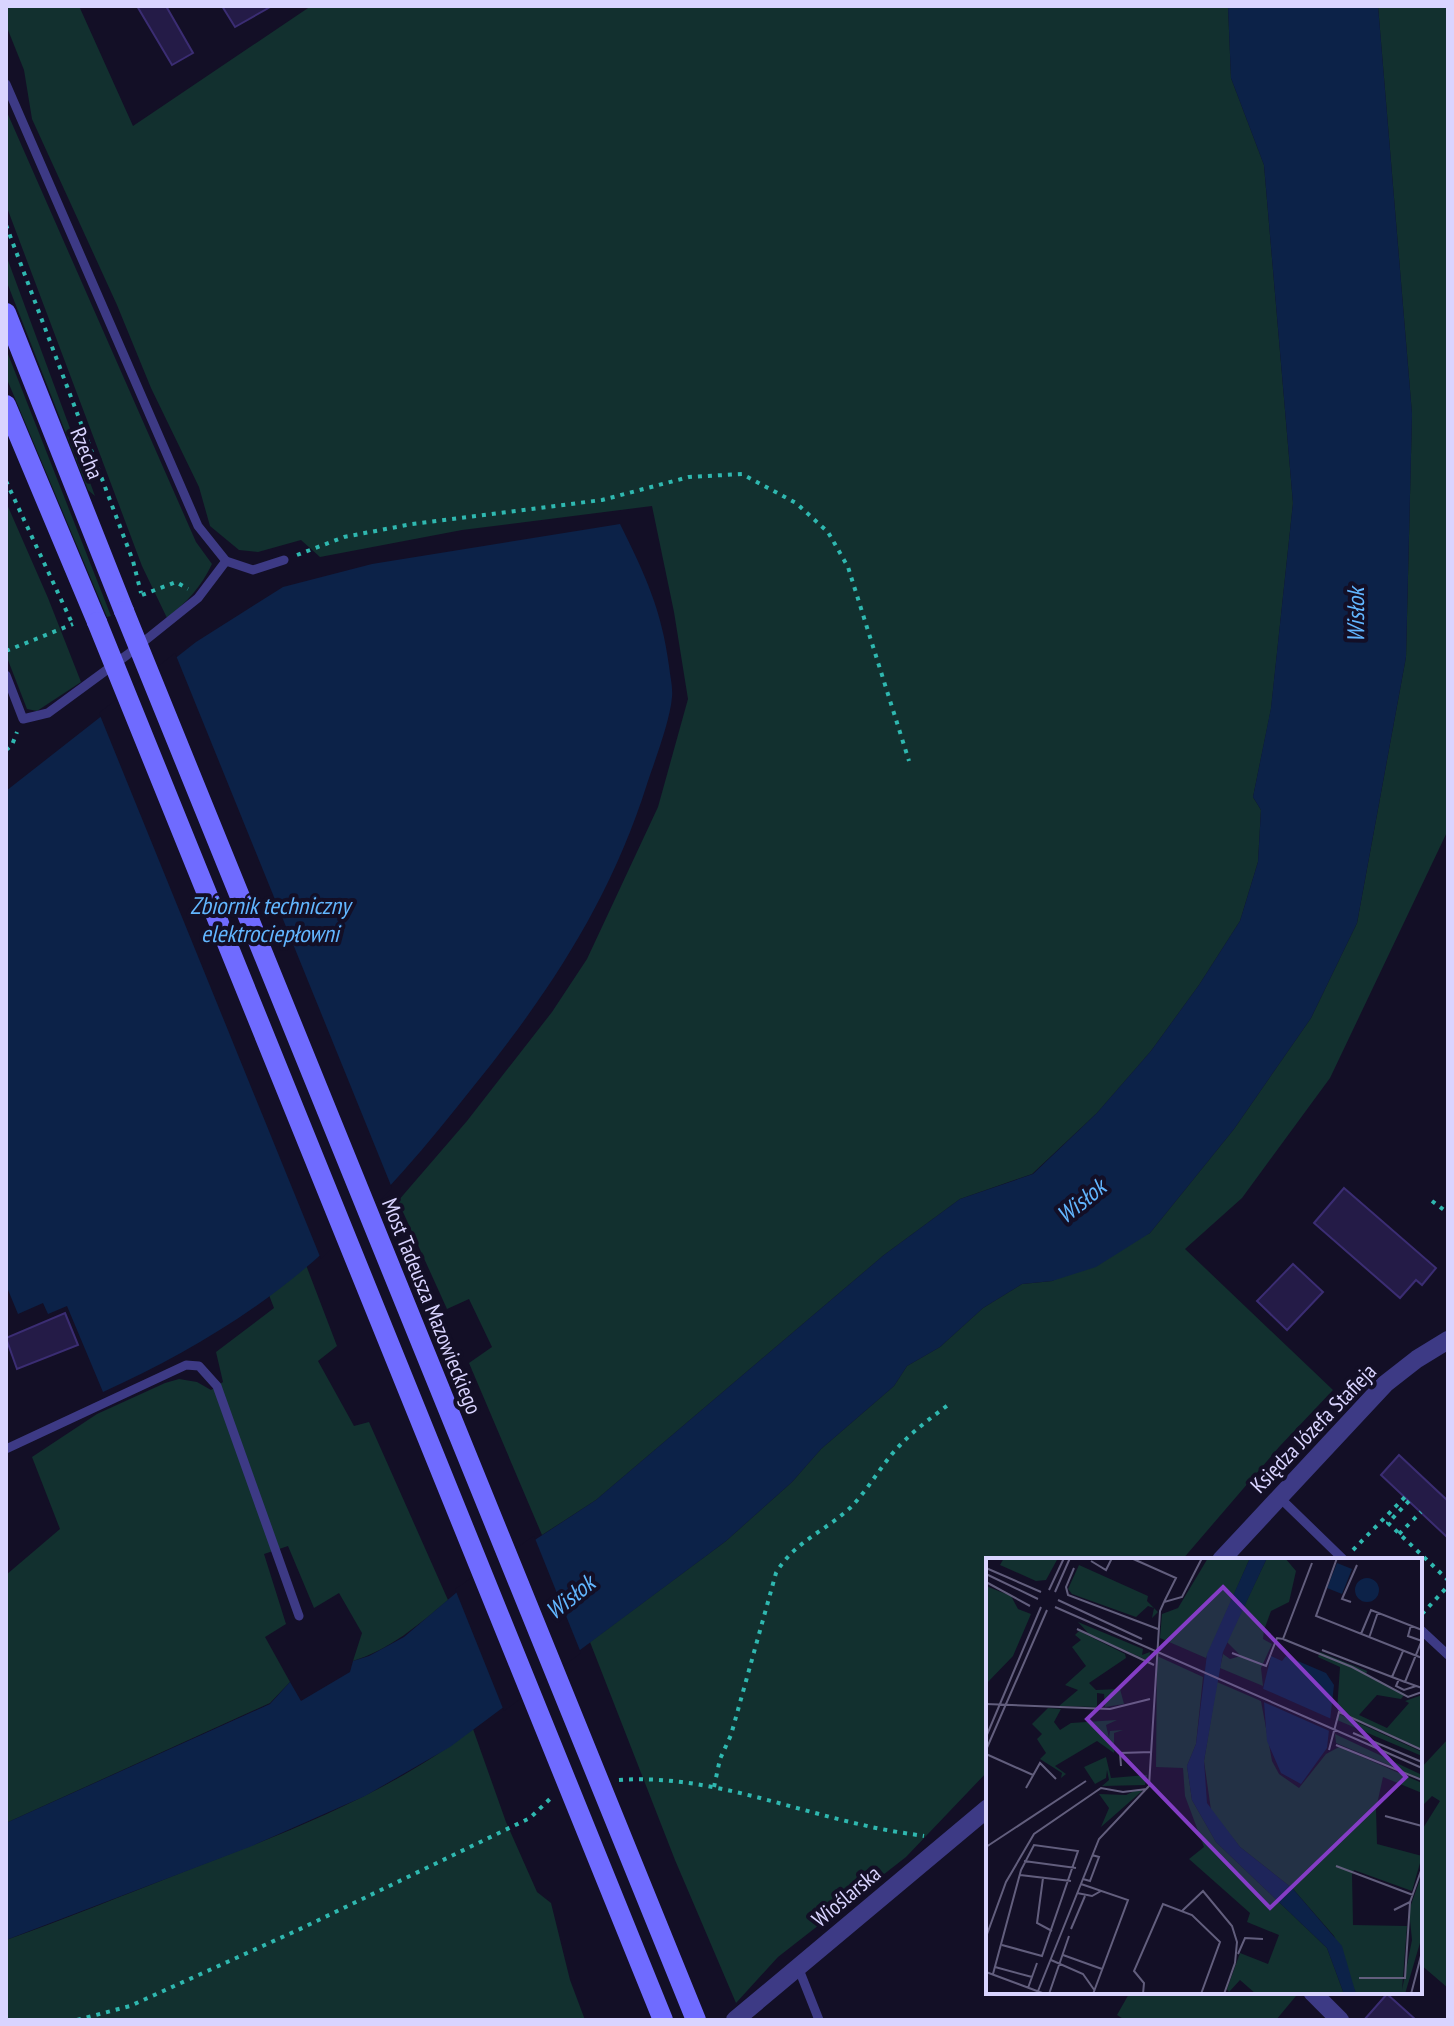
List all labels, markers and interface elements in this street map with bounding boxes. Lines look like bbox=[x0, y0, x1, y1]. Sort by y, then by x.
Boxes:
street label: Rzecha bbox=[64, 423, 110, 483]
water label: Wisłok bbox=[1340, 585, 1371, 642]
water label: Zbiornik techniczny elektrociepłowni bbox=[190, 890, 353, 949]
water label: Wisłok bbox=[1050, 1170, 1114, 1230]
street label: Most Tadeusza Mazowieckiego bbox=[376, 1194, 488, 1418]
street label: Księdza Józefa Stafieja bbox=[1244, 1357, 1382, 1499]
inset map bbox=[986, 1558, 1422, 1994]
water label: Wisłok bbox=[539, 1566, 603, 1626]
street label: Wioślarska bbox=[806, 1859, 886, 1933]

